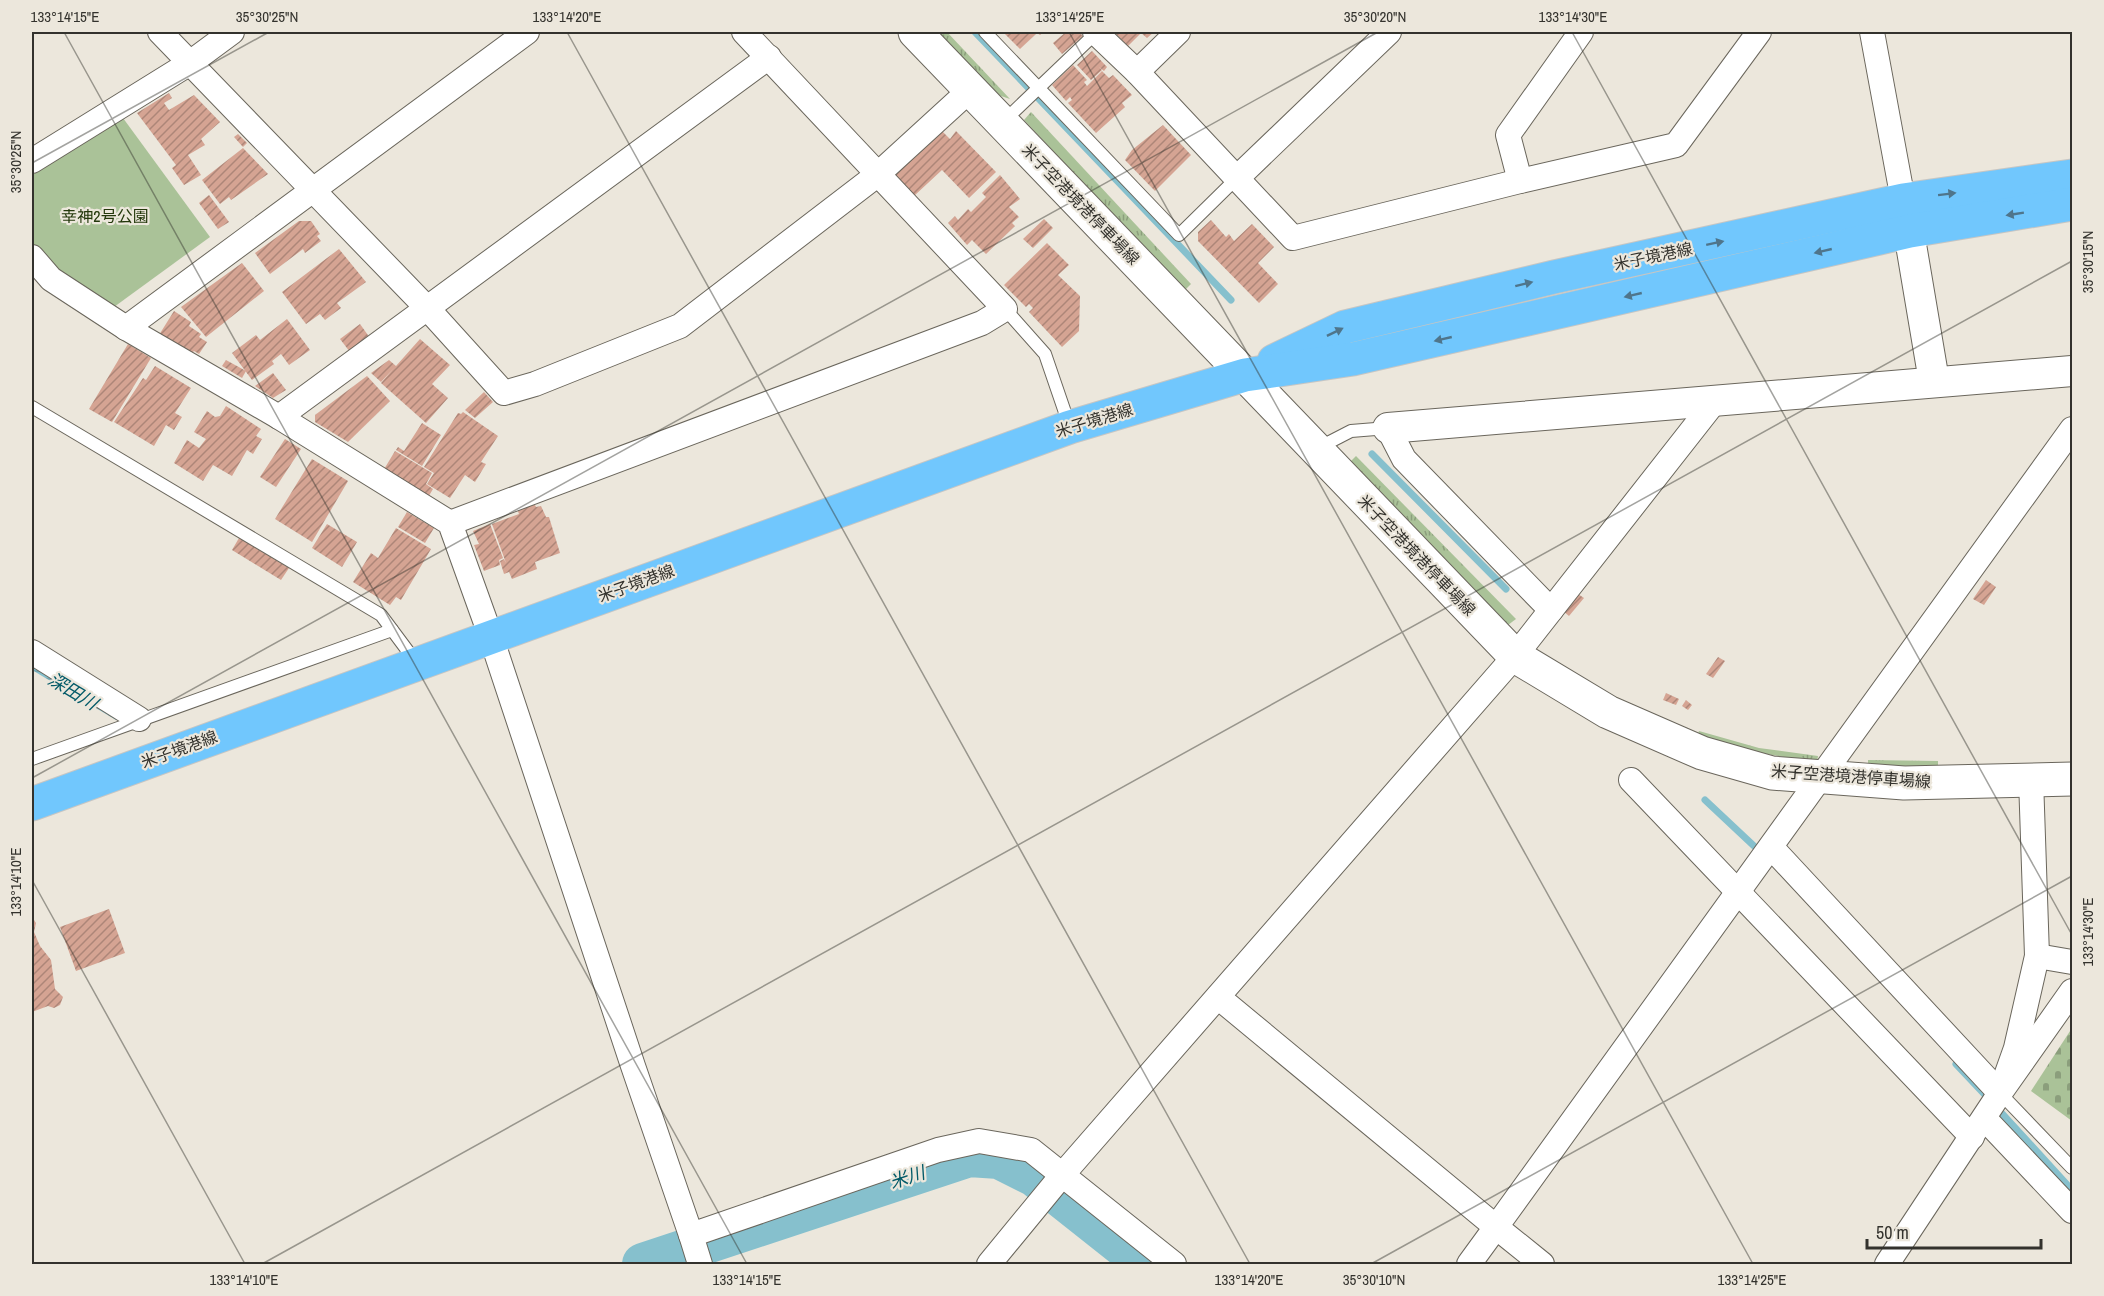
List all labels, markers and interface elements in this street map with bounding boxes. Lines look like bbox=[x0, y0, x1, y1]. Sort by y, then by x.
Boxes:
text: 133°14'15"E bbox=[31, 6, 99, 27]
text: 35°30'25"N bbox=[236, 6, 298, 27]
text: 133°14'20"E bbox=[533, 6, 601, 27]
text: 133°14'25"E bbox=[1036, 6, 1104, 27]
text: 35°30'20"N bbox=[1344, 6, 1406, 27]
text: 133°14'30"E bbox=[1539, 6, 1607, 27]
text: 35°30'25"N bbox=[5, 131, 26, 193]
street label: 米子空港境港停車場線 bbox=[1018, 139, 1144, 269]
one-way arrow bbox=[1937, 190, 1956, 199]
park label: 幸神2号公園 bbox=[61, 205, 149, 227]
one-way arrow bbox=[2005, 210, 2024, 219]
text: 35°30'15"N bbox=[2077, 231, 2098, 293]
street label: 米子境港線 bbox=[1612, 237, 1694, 275]
one-way arrow bbox=[1706, 237, 1724, 247]
one-way arrow bbox=[1814, 247, 1833, 256]
one-way arrow bbox=[1515, 278, 1533, 288]
one-way arrow bbox=[1624, 290, 1643, 300]
one-way arrow bbox=[1327, 327, 1344, 336]
one-way arrow bbox=[1434, 334, 1453, 344]
street label: 米子境港線 bbox=[1053, 398, 1135, 442]
street label: 米子空港境港停車場線 bbox=[1354, 490, 1480, 620]
street label: 米子境港線 bbox=[595, 559, 677, 607]
water label: 深田川 bbox=[43, 666, 104, 717]
street label: 米子境港線 bbox=[138, 725, 220, 773]
street label: 米子空港境港停車場線 bbox=[1770, 759, 1932, 793]
text: 133°14'10"E bbox=[5, 848, 26, 916]
text: 133°14'30"E bbox=[2077, 898, 2098, 966]
water label: 米川 bbox=[886, 1159, 930, 1194]
scale bar bbox=[1867, 1212, 2041, 1250]
text: 50 m bbox=[1876, 1220, 1909, 1245]
text: 133°14'10"E bbox=[210, 1269, 278, 1290]
text: 133°14'15"E bbox=[713, 1269, 781, 1290]
text: 133°14'20"E bbox=[1215, 1269, 1283, 1290]
text: 35°30'10"N bbox=[1343, 1269, 1405, 1290]
text: 133°14'25"E bbox=[1718, 1269, 1786, 1290]

